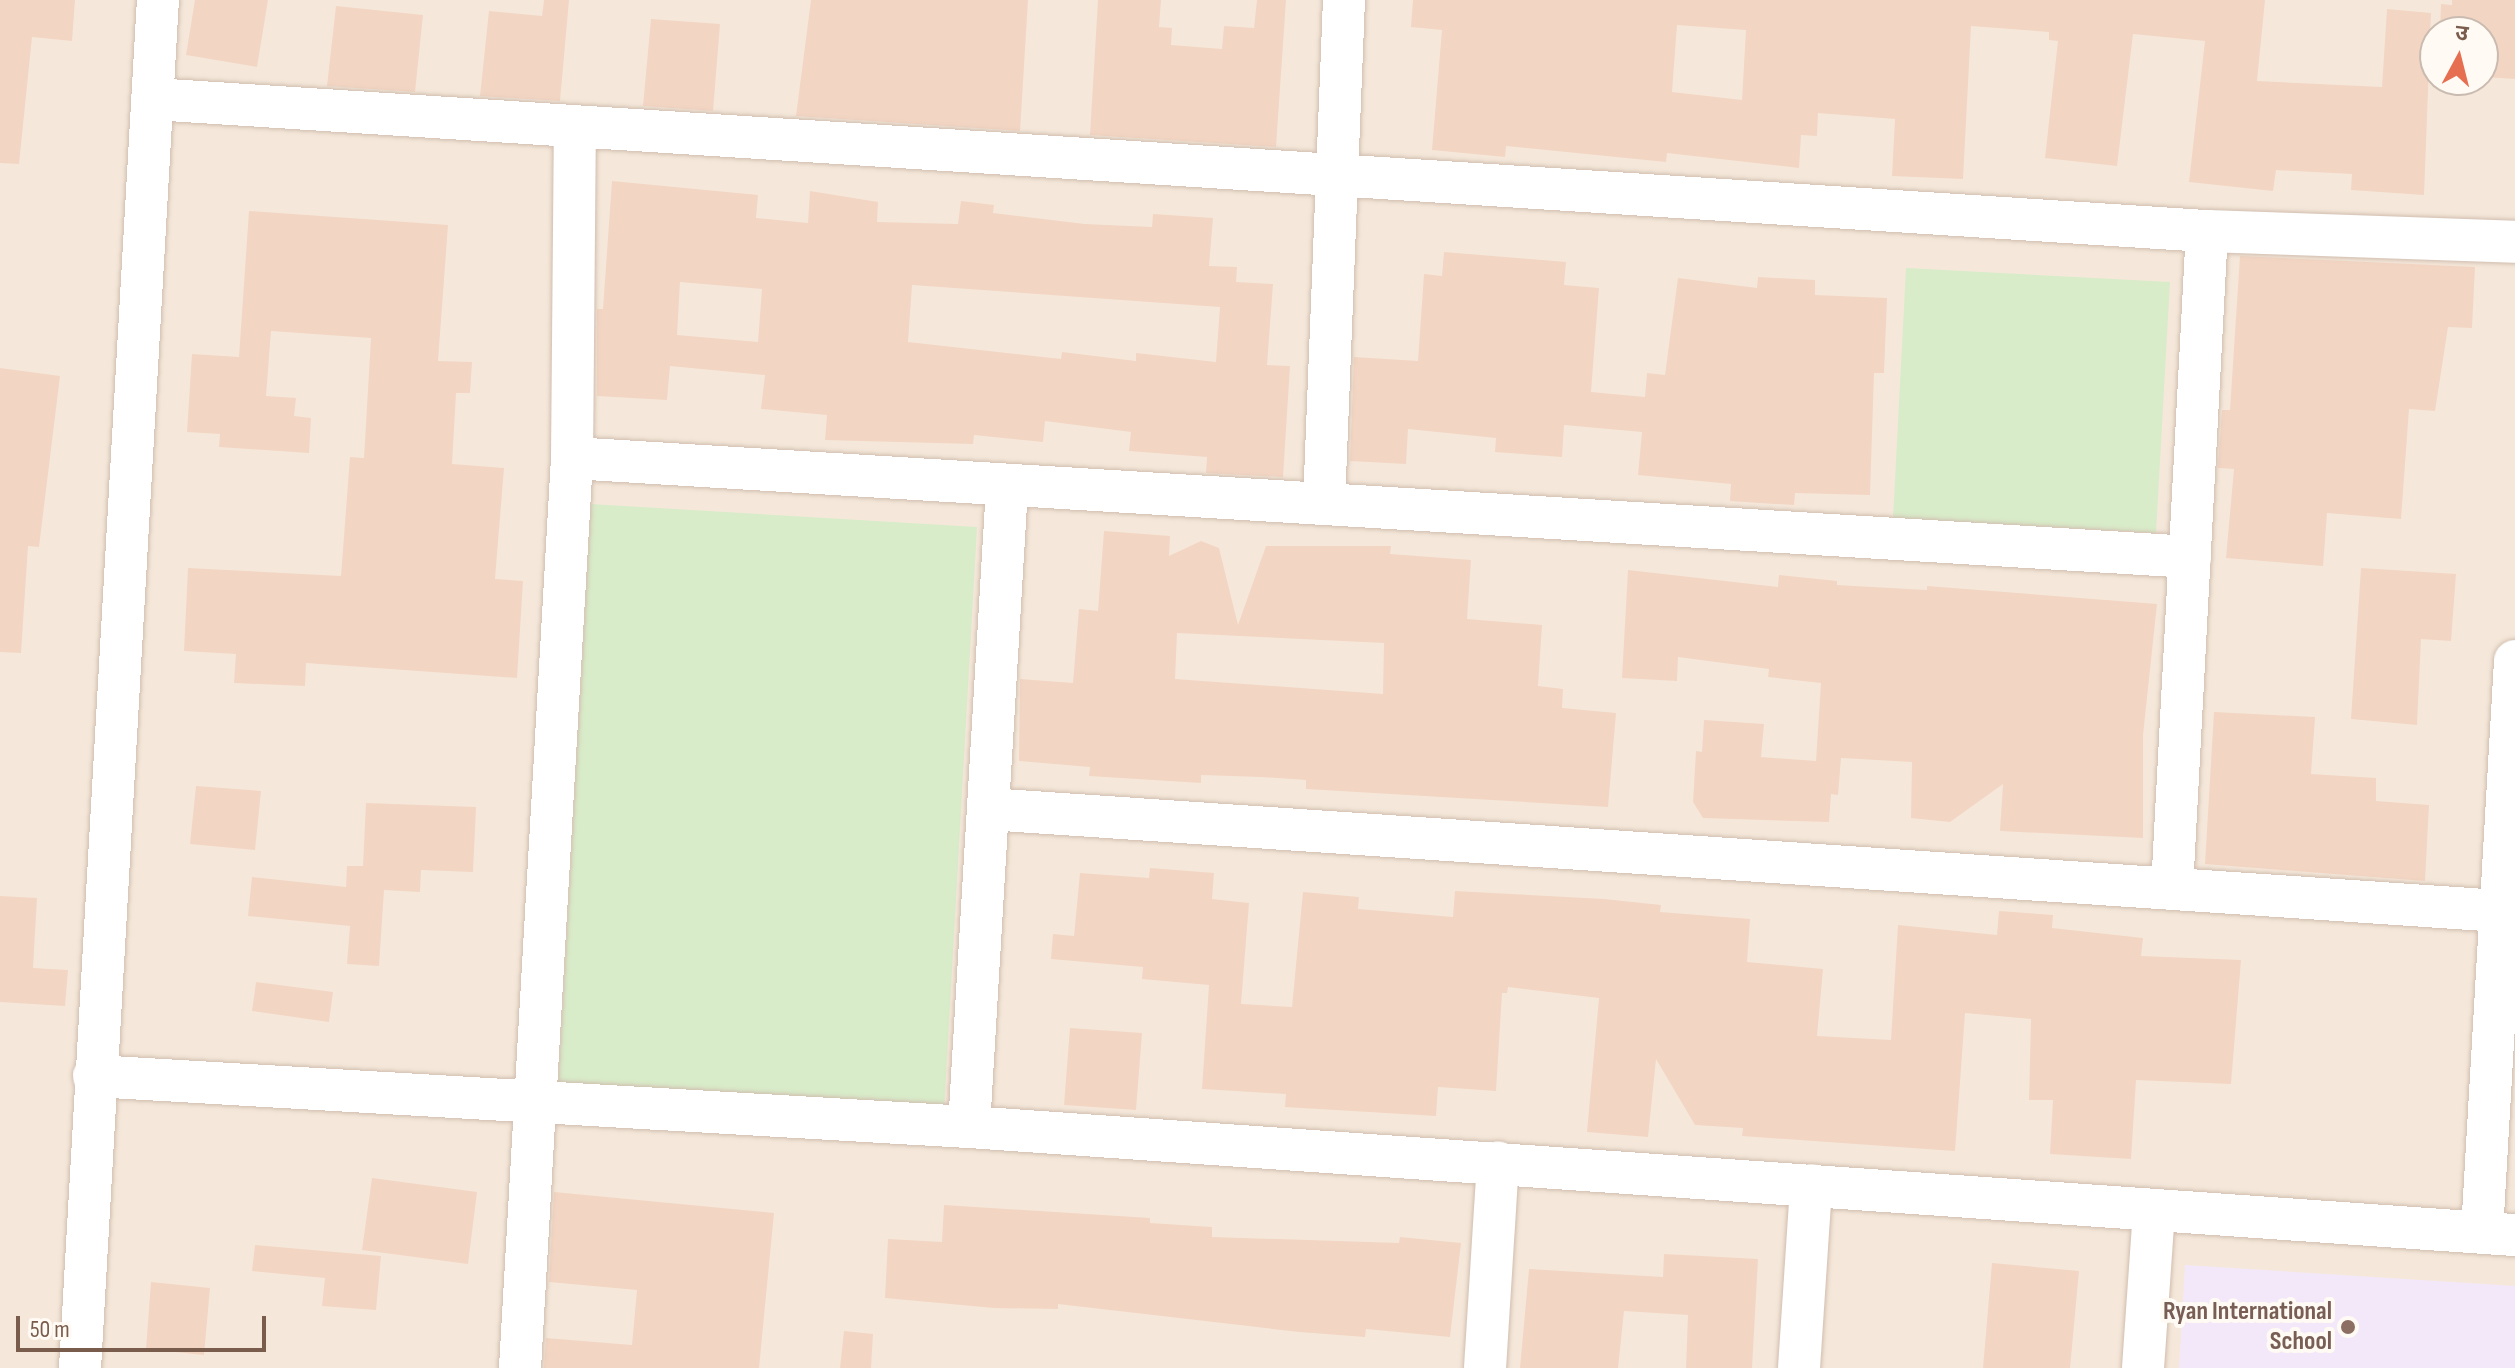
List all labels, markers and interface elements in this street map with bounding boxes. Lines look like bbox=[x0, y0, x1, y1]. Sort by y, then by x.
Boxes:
north arrow bbox=[2419, 16, 2499, 96]
text: उ bbox=[2454, 19, 2470, 48]
place label: Ryan International School bbox=[2163, 1296, 2332, 1358]
scale bar bbox=[20, 1300, 270, 1350]
text: 50 m bbox=[30, 1315, 70, 1344]
marker: Ryan International School bbox=[2339, 1318, 2357, 1336]

